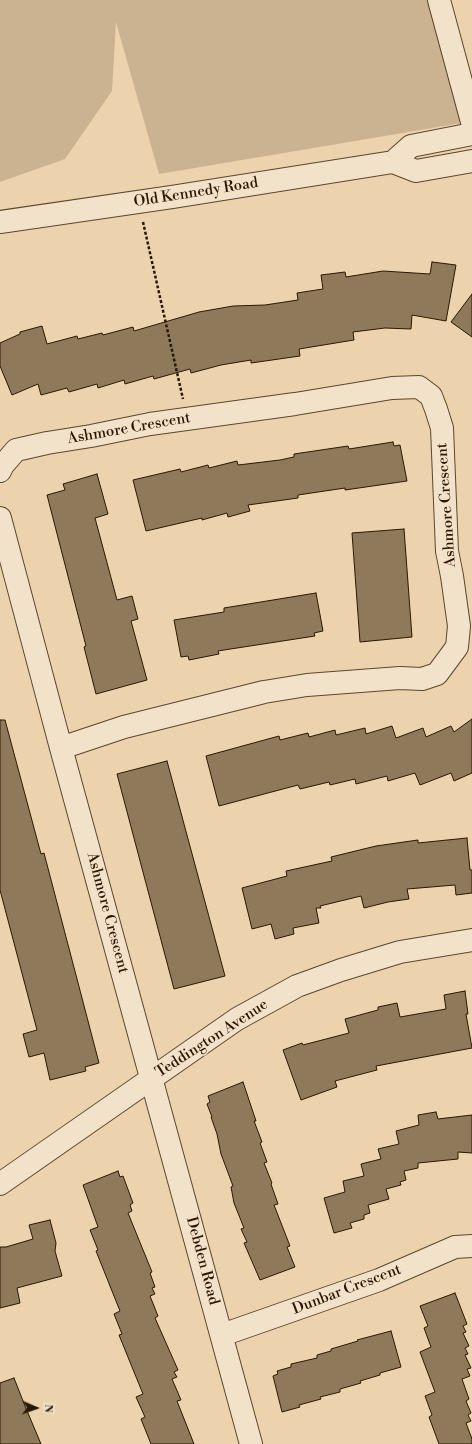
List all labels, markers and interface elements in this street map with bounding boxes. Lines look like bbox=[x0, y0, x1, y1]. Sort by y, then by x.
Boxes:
street label: Old Kennedy Road bbox=[133, 174, 259, 212]
street label: Ashmore Crescent bbox=[66, 409, 192, 449]
street label: Ashmore Crescent bbox=[434, 442, 460, 568]
street label: Ashmore Crescent bbox=[82, 850, 132, 976]
street label: Teddington Avenue bbox=[152, 996, 272, 1082]
street label: Debden Road bbox=[182, 1215, 222, 1307]
street label: Dunbar Crescent bbox=[290, 1261, 404, 1319]
north arrow bbox=[16, 1388, 56, 1428]
text: N bbox=[41, 1404, 55, 1413]

